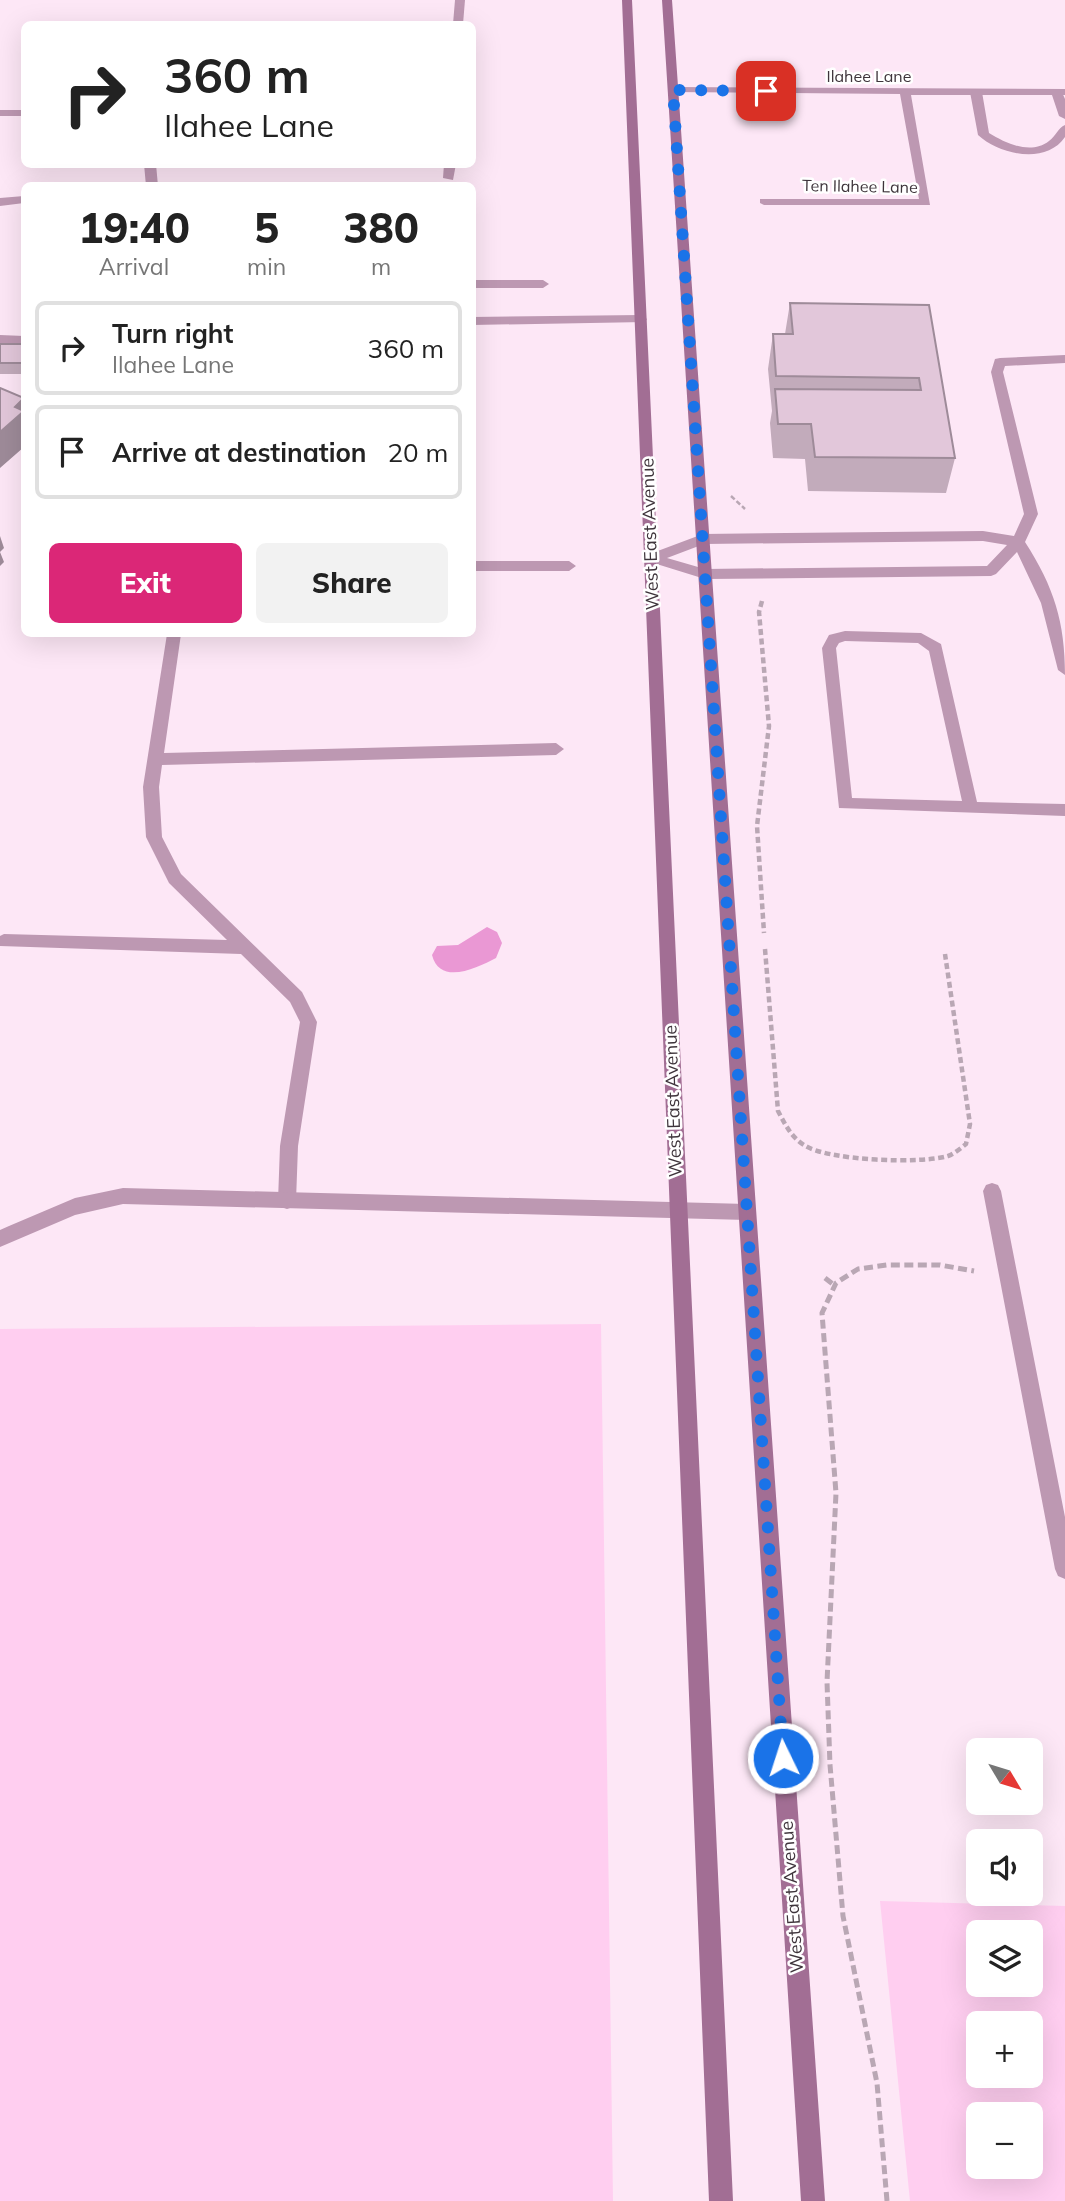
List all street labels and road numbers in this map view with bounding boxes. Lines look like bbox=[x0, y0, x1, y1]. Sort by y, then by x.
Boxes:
street label: Ilahee Lane bbox=[827, 66, 911, 86]
street label: Ten Ilahee Lane bbox=[802, 175, 918, 197]
street label: West East Avenue bbox=[635, 457, 664, 611]
street label: West East Avenue bbox=[658, 1024, 687, 1178]
street label: West East Avenue bbox=[775, 1820, 808, 1974]

